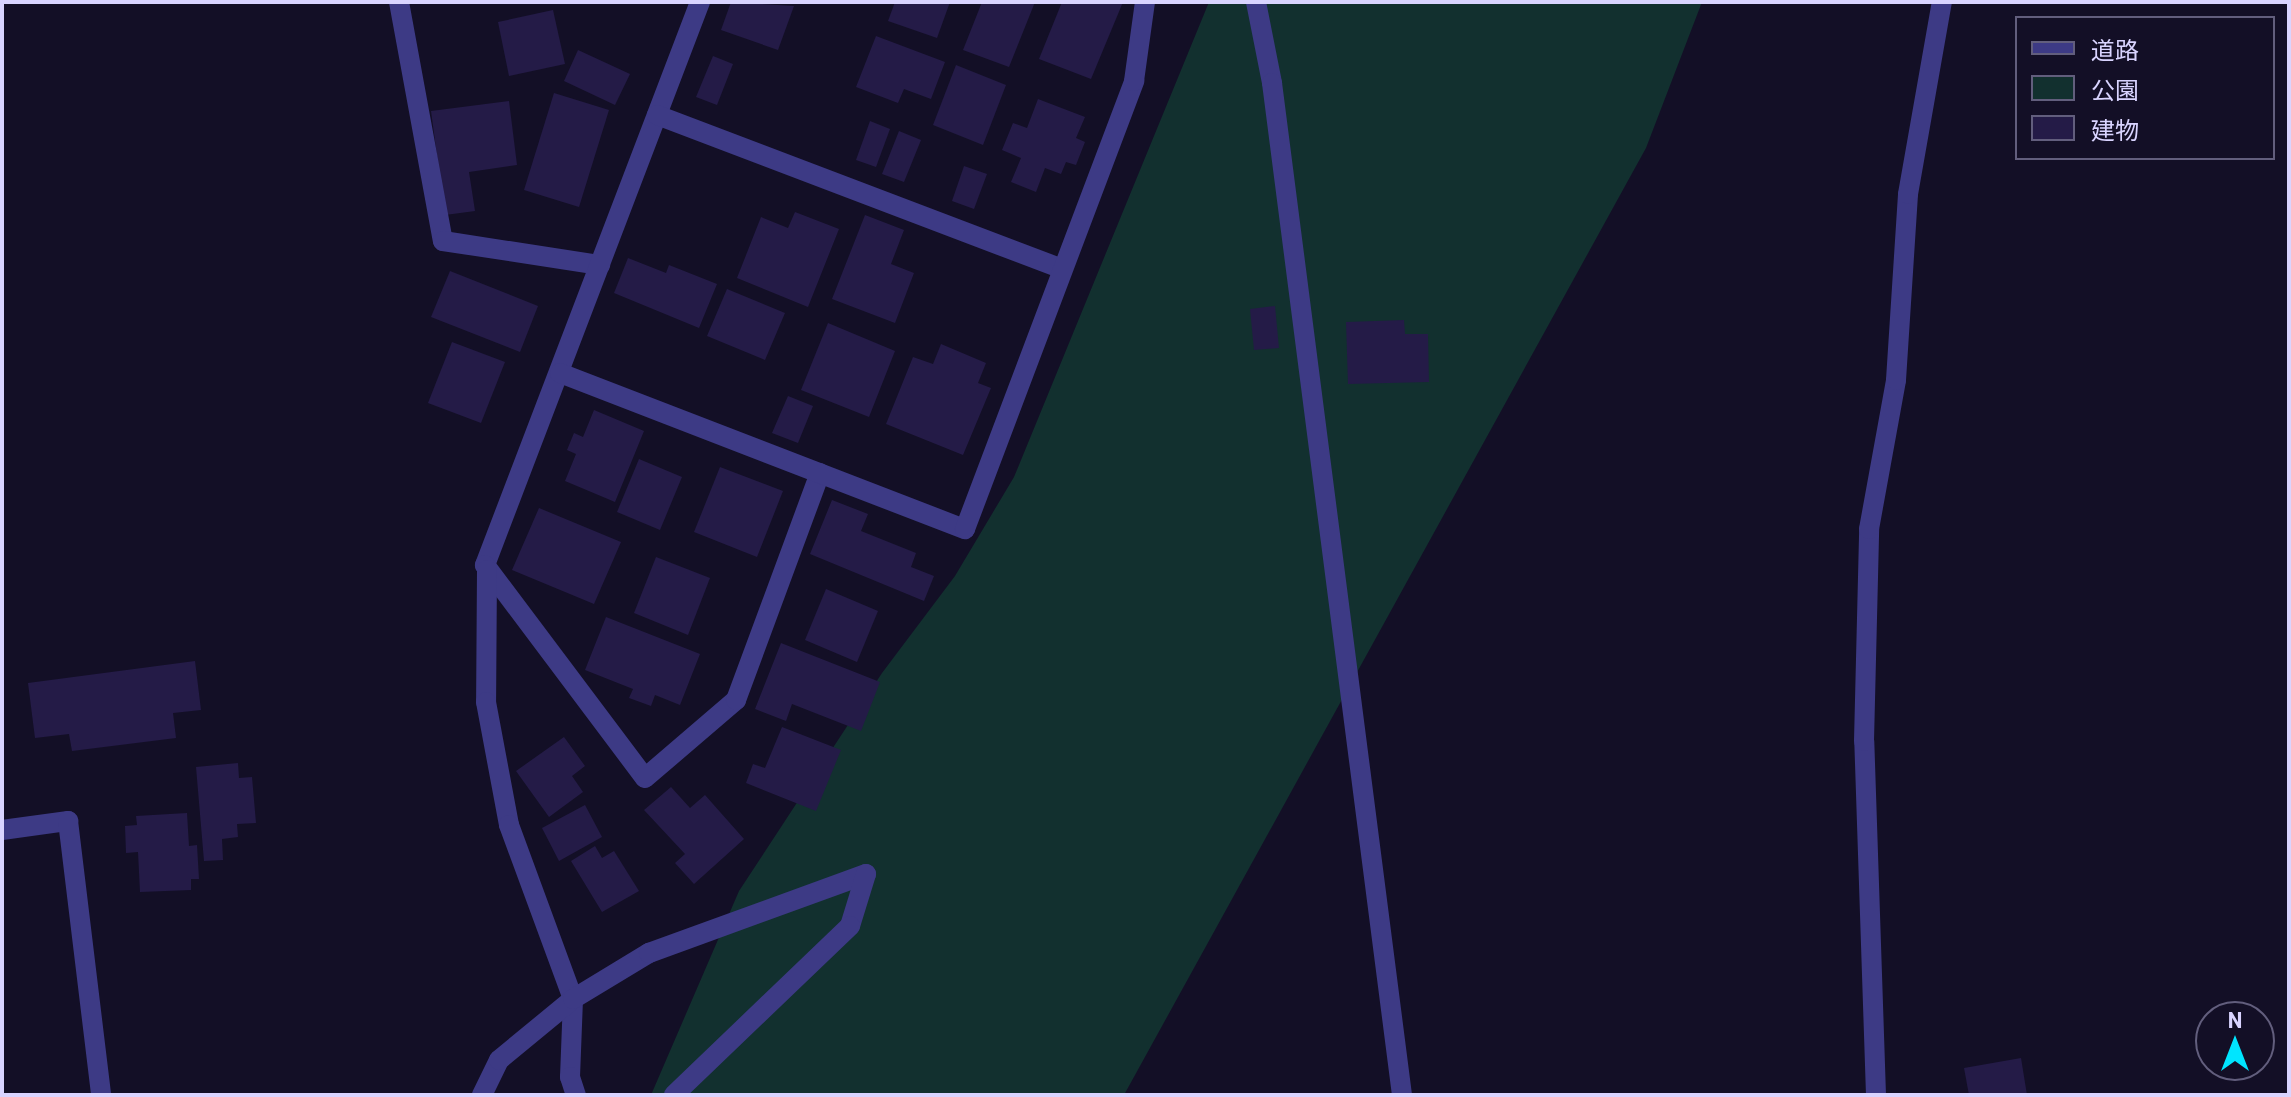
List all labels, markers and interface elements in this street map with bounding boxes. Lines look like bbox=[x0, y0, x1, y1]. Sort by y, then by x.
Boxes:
legend bbox=[2015, 16, 2275, 160]
text: 道路 bbox=[2091, 35, 2139, 64]
text: 公園 bbox=[2091, 75, 2139, 104]
text: 建物 bbox=[2091, 115, 2139, 144]
north arrow bbox=[2195, 1001, 2275, 1081]
text: N bbox=[2228, 1006, 2242, 1032]

